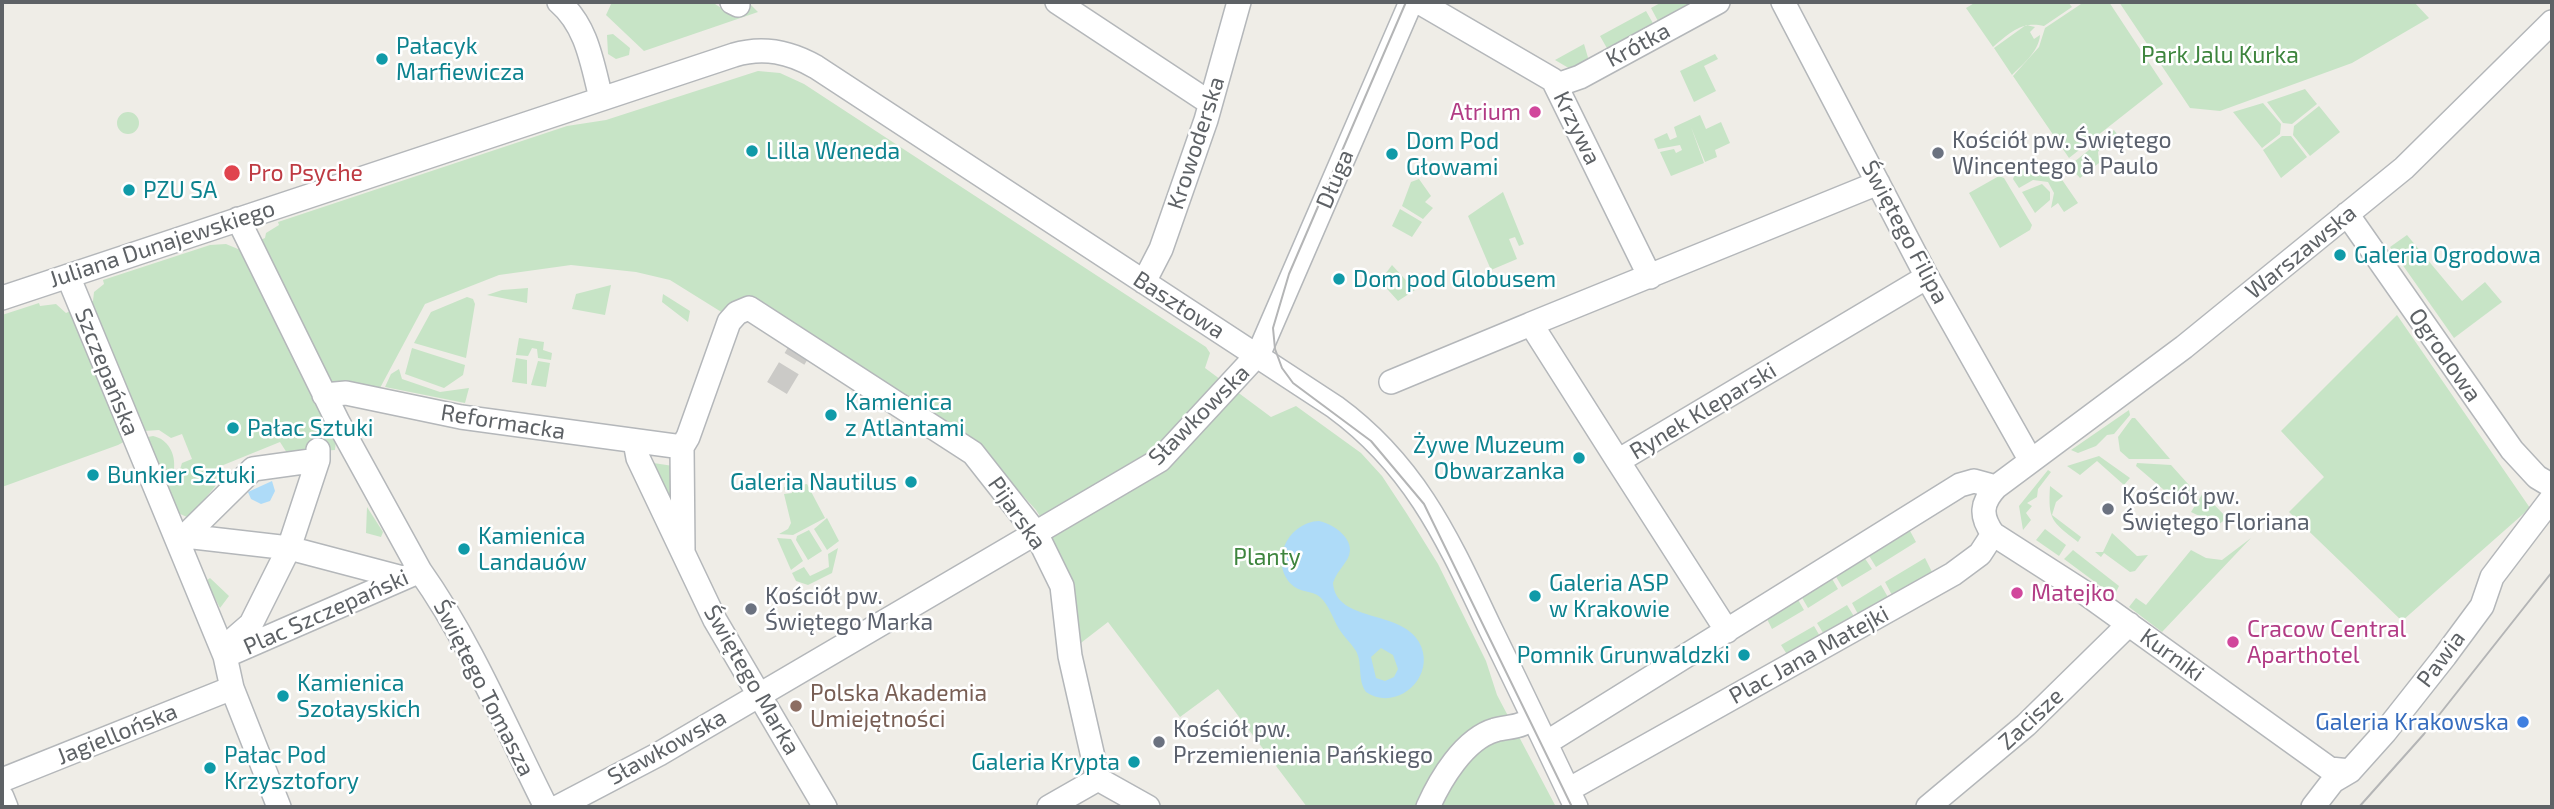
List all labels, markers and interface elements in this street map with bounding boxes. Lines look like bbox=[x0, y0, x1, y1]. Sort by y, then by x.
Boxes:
street label: Krótka bbox=[1601, 17, 1675, 73]
place label: Pałacyk Marfiewicza bbox=[396, 32, 525, 86]
park label: Park Jalu Kurka bbox=[2141, 41, 2299, 69]
marker: Pałacyk Marfiewicza bbox=[374, 51, 390, 67]
street label: Krowoderska bbox=[1162, 73, 1230, 213]
street label: Krzywa bbox=[1547, 87, 1607, 169]
place label: Atrium bbox=[1450, 98, 1521, 126]
marker: Atrium bbox=[1527, 104, 1543, 120]
place label: Kościół pw. Świętego Wincentego à Paulo bbox=[1952, 126, 2172, 180]
place label: Dom Pod Głowami bbox=[1406, 127, 1499, 181]
place label: Lilla Weneda bbox=[766, 137, 900, 165]
marker: Lilla Weneda bbox=[744, 143, 760, 159]
street label: Długa bbox=[1310, 145, 1360, 213]
marker: Kościół pw. Świętego Wincentego à Paulo bbox=[1930, 145, 1946, 161]
marker: Dom Pod Głowami bbox=[1384, 146, 1400, 162]
street label: Świętego Filipa bbox=[1856, 156, 1954, 308]
place label: Pro Psyche bbox=[248, 159, 363, 187]
marker: Pro Psyche bbox=[222, 163, 242, 183]
place label: PZU SA bbox=[143, 176, 217, 204]
marker: PZU SA bbox=[121, 182, 137, 198]
street label: Juliana Dunajewskiego bbox=[46, 194, 278, 294]
street label: Warszawska bbox=[2240, 199, 2362, 305]
place label: Galeria Ogrodowa bbox=[2354, 241, 2541, 269]
marker: Galeria Ogrodowa bbox=[2332, 247, 2348, 263]
street label: Basztowa bbox=[1128, 265, 1230, 345]
place label: Dom pod Globusem bbox=[1353, 265, 1556, 293]
marker: Dom pod Globusem bbox=[1331, 271, 1347, 287]
street label: Ogrodowa bbox=[2403, 303, 2487, 407]
street label: Szczepańska bbox=[69, 304, 145, 440]
street label: Rynek Kleparski bbox=[1625, 356, 1781, 466]
street label: Sławkowska bbox=[1143, 359, 1255, 471]
place label: Kamienica z Atlantami bbox=[845, 388, 965, 442]
street label: Reformacka bbox=[439, 399, 567, 445]
marker: Kamienica z Atlantami bbox=[823, 407, 839, 423]
place label: Pałac Sztuki bbox=[247, 414, 374, 442]
marker: Pałac Sztuki bbox=[225, 420, 241, 436]
place label: Żywe Muzeum Obwarzanka bbox=[1413, 431, 1565, 485]
marker: Żywe Muzeum Obwarzanka bbox=[1571, 450, 1587, 466]
place label: Bunkier Sztuki bbox=[107, 461, 256, 489]
marker: Bunkier Sztuki bbox=[85, 467, 101, 483]
place label: Galeria Nautilus bbox=[730, 468, 897, 496]
street label: Pijarska bbox=[982, 471, 1052, 555]
marker: Galeria Nautilus bbox=[903, 474, 919, 490]
place label: Kościół pw. Świętego Floriana bbox=[2122, 482, 2310, 536]
marker: Kościół pw. Świętego Floriana bbox=[2100, 501, 2116, 517]
place label: Kamienica Landauów bbox=[478, 522, 587, 576]
marker: Kamienica Landauów bbox=[456, 541, 472, 557]
park label: Planty bbox=[1233, 543, 1301, 571]
street label: Plac Szczepański bbox=[239, 563, 413, 661]
place label: Galeria ASP w Krakowie bbox=[1549, 569, 1670, 623]
place label: Matejko bbox=[2031, 579, 2115, 607]
place label: Kościół pw. Świętego Marka bbox=[765, 582, 933, 636]
marker: Matejko bbox=[2009, 585, 2025, 601]
marker: Galeria ASP w Krakowie bbox=[1527, 588, 1543, 604]
street label: Świętego Tomasza bbox=[428, 595, 540, 781]
street label: Świętego Marka bbox=[698, 600, 806, 760]
street label: Plac Jana Matejki bbox=[1724, 600, 1894, 710]
marker: Kościół pw. Świętego Marka bbox=[743, 601, 759, 617]
place label: Cracow Central Aparthotel bbox=[2247, 615, 2406, 669]
street label: Kurniki bbox=[2135, 623, 2209, 687]
street label: Pawia bbox=[2411, 625, 2471, 693]
marker: Cracow Central Aparthotel bbox=[2225, 634, 2241, 650]
place label: Pomnik Grunwaldzki bbox=[1517, 641, 1730, 669]
marker: Pomnik Grunwaldzki bbox=[1736, 647, 1752, 663]
place label: Kamienica Szołayskich bbox=[297, 669, 421, 723]
place label: Polska Akademia Umiejętności bbox=[810, 679, 987, 733]
street label: Zacisze bbox=[1993, 682, 2069, 756]
marker: Kamienica Szołayskich bbox=[275, 688, 291, 704]
street label: Jagiellońska bbox=[53, 697, 181, 771]
marker: Polska Akademia Umiejętności bbox=[788, 698, 804, 714]
street label: Sławkowska bbox=[603, 703, 731, 791]
place label: Galeria Krakowska bbox=[2315, 708, 2509, 736]
marker: Galeria Krakowska bbox=[2515, 714, 2531, 730]
place label: Kościół pw. Przemienienia Pańskiego bbox=[1173, 715, 1433, 769]
marker: Kościół pw. Przemienienia Pańskiego bbox=[1151, 734, 1167, 750]
place label: Pałac Pod Krzysztofory bbox=[224, 741, 359, 795]
place label: Galeria Krypta bbox=[971, 748, 1120, 776]
marker: Galeria Krypta bbox=[1126, 754, 1142, 770]
marker: Pałac Pod Krzysztofory bbox=[202, 760, 218, 776]

